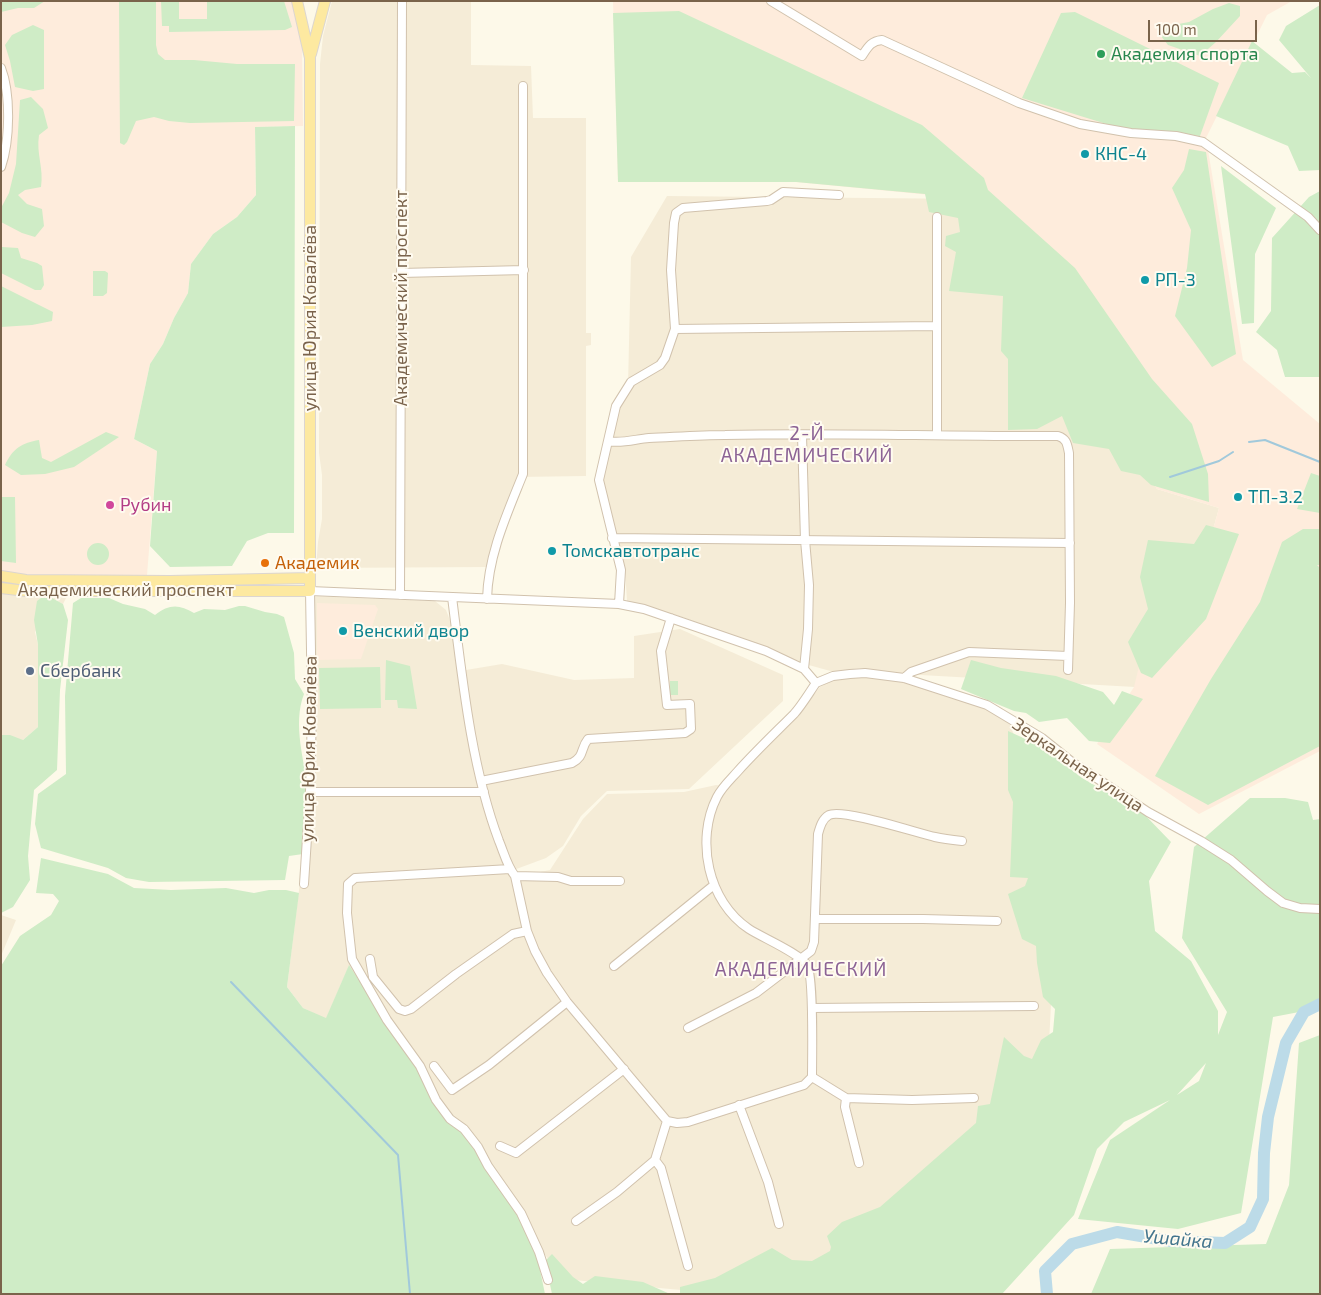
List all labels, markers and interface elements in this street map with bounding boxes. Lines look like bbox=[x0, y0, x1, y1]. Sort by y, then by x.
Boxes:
scale bar bbox=[1151, 10, 1260, 42]
text: 100 m bbox=[1156, 20, 1197, 38]
place label: Академия спорта bbox=[1111, 43, 1259, 65]
marker: Академия спорта bbox=[1095, 48, 1107, 60]
place label: КНС-4 bbox=[1095, 143, 1147, 165]
marker: КНС-4 bbox=[1079, 148, 1091, 160]
street label: Академический проспект bbox=[390, 190, 412, 406]
street label: улица Юрия Ковалёва bbox=[299, 225, 321, 411]
place label: РП-3 bbox=[1155, 269, 1196, 291]
marker: РП-3 bbox=[1139, 274, 1151, 286]
district label: 2-Й АКАДЕМИЧЕСКИЙ bbox=[719, 423, 895, 467]
place label: ТП-3.2 bbox=[1248, 486, 1303, 508]
marker: ТП-3.2 bbox=[1232, 491, 1244, 503]
place label: Рубин bbox=[120, 494, 172, 516]
marker: Рубин bbox=[104, 499, 116, 511]
place label: Томскавтотранс bbox=[562, 540, 700, 562]
marker: Томскавтотранс bbox=[546, 545, 558, 557]
place label: Академик bbox=[275, 552, 360, 574]
marker: Академик bbox=[259, 557, 271, 569]
street label: Академический проспект bbox=[18, 579, 234, 601]
place label: Венский двор bbox=[353, 620, 469, 642]
marker: Венский двор bbox=[337, 625, 349, 637]
street label: улица Юрия Ковалёва bbox=[297, 656, 321, 842]
place label: Сбербанк bbox=[40, 660, 121, 682]
marker: Сбербанк bbox=[24, 665, 36, 677]
street label: Зеркальная улица bbox=[1008, 713, 1148, 817]
district label: АКАДЕМИЧЕСКИЙ bbox=[713, 959, 889, 981]
water label: Ушайка bbox=[1143, 1225, 1213, 1253]

